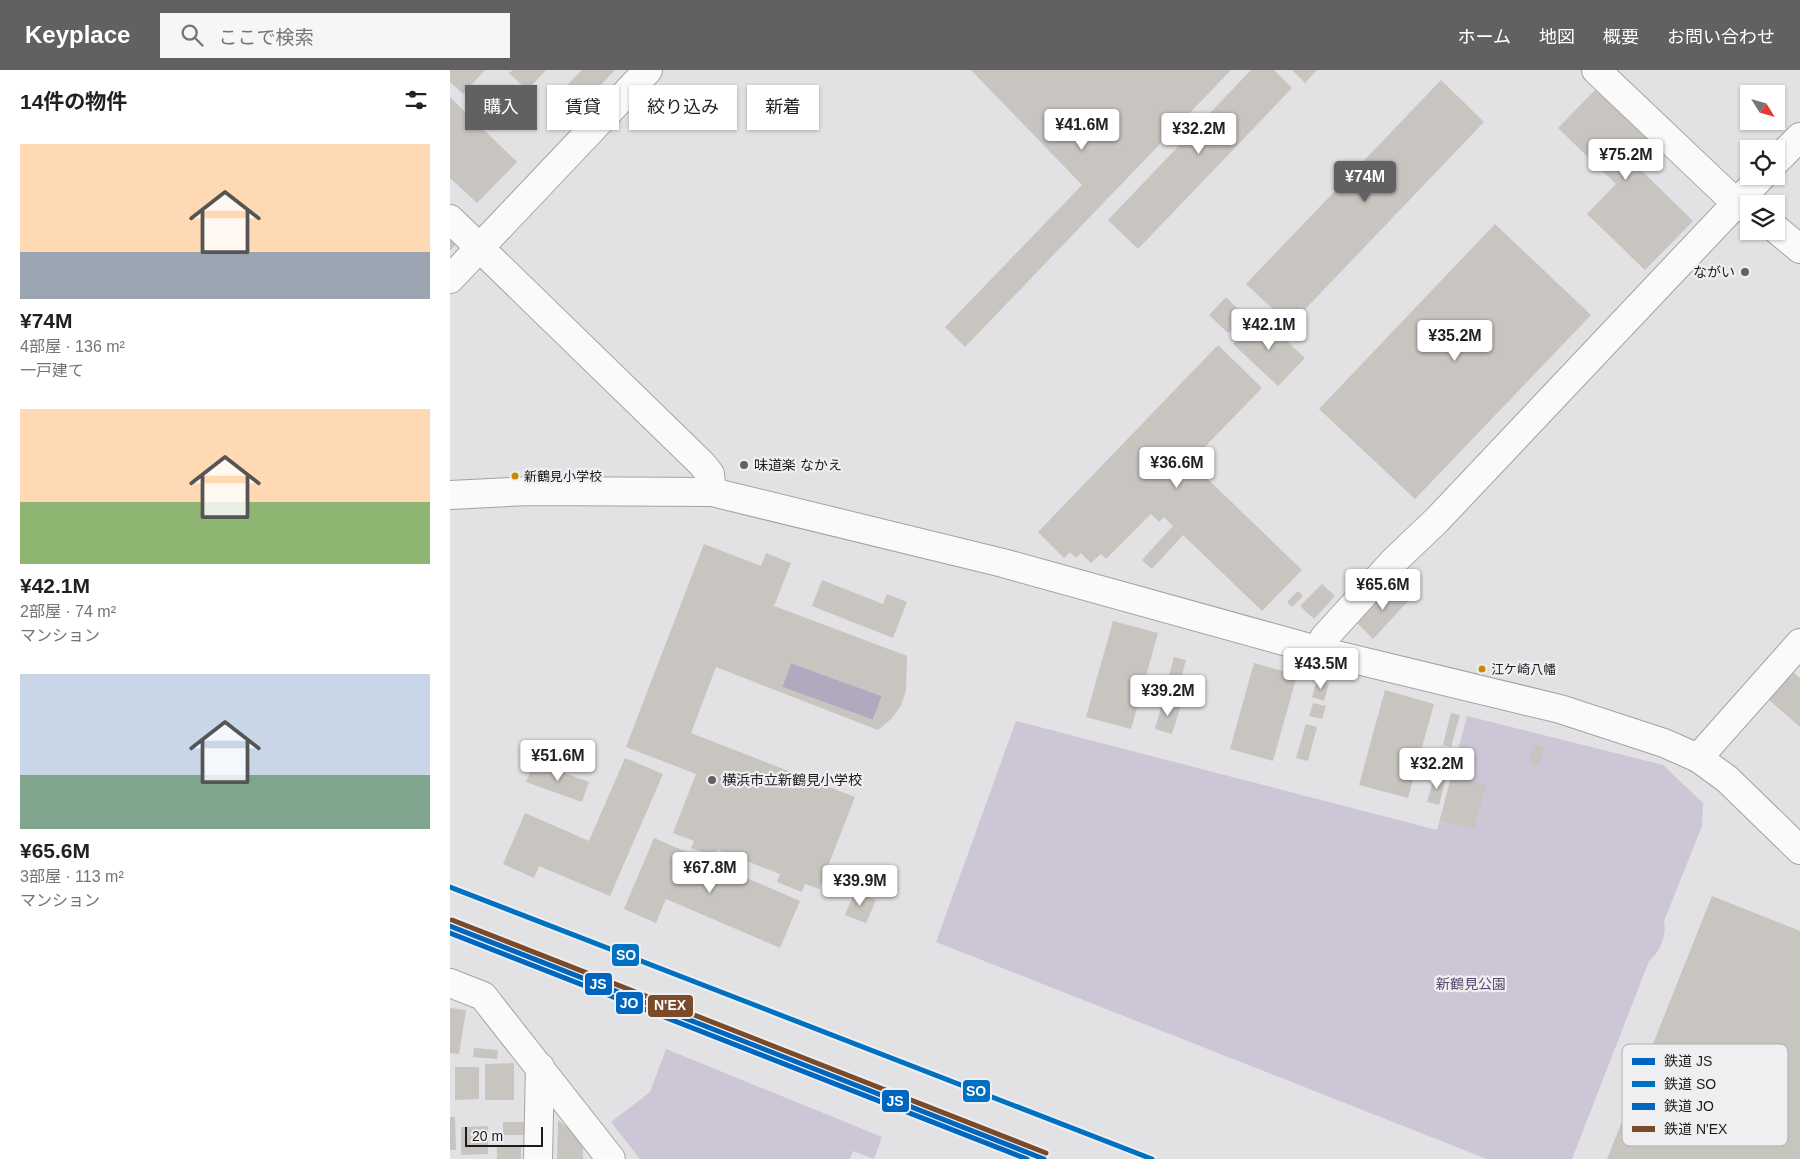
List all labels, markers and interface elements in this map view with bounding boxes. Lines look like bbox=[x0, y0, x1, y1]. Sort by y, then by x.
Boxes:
search box bbox=[160, 13, 510, 58]
text: Keyplace bbox=[25, 21, 130, 48]
icon: search bbox=[178, 21, 206, 49]
text: ここで検索 bbox=[218, 27, 313, 48]
text: ホーム bbox=[1458, 27, 1511, 47]
text: 地図 bbox=[1539, 27, 1575, 47]
text: 概要 bbox=[1603, 27, 1639, 47]
text: お問い合わせ bbox=[1667, 27, 1775, 47]
chip: 購入 bbox=[465, 85, 537, 130]
chip: 賃貸 bbox=[547, 85, 619, 130]
chip: 絞り込み bbox=[629, 85, 737, 130]
chip: 新着 bbox=[747, 85, 819, 130]
north arrow bbox=[1740, 85, 1785, 130]
map controls bbox=[1740, 85, 1785, 240]
icon: filters bbox=[402, 86, 430, 114]
text: 14件の物件 bbox=[20, 90, 127, 113]
pin: ¥41.6M bbox=[1041, 108, 1123, 151]
pin: ¥32.2M bbox=[1158, 112, 1240, 155]
text: ¥41.6M bbox=[1055, 116, 1109, 133]
text: ¥32.2M bbox=[1172, 120, 1226, 137]
pin: ¥75.2M bbox=[1585, 138, 1667, 181]
button: locate bbox=[1740, 140, 1785, 185]
text: ¥75.2M bbox=[1599, 146, 1653, 163]
pin: ¥74M bbox=[1335, 160, 1395, 203]
text: ¥74M bbox=[1345, 168, 1385, 185]
icon: home bbox=[180, 177, 270, 267]
button: layers bbox=[1740, 195, 1785, 240]
place label: ながい bbox=[1693, 264, 1735, 280]
marker: ながい bbox=[1739, 266, 1751, 278]
pin: ¥42.1M bbox=[1228, 308, 1310, 351]
text: ¥74M bbox=[20, 309, 73, 332]
text: ¥42.1M bbox=[1242, 316, 1296, 333]
pin: ¥35.2M bbox=[1414, 320, 1496, 362]
text: ¥35.2M bbox=[1428, 327, 1482, 344]
text: 4部屋 · 136 m² bbox=[20, 338, 125, 355]
text: 一戸建て bbox=[20, 362, 84, 379]
icon: home bbox=[180, 442, 270, 532]
pin: ¥36.6M bbox=[1136, 446, 1218, 489]
text: ¥36.6M bbox=[1150, 454, 1204, 471]
place label: 味道楽 なかえ bbox=[754, 457, 842, 473]
marker: 味道楽 なかえ bbox=[738, 459, 750, 471]
place label: 新鶴見小学校 bbox=[524, 469, 602, 484]
marker: 新鶴見小学校 bbox=[510, 471, 520, 481]
pin: ¥65.6M bbox=[1342, 568, 1424, 611]
text: ¥42.1M bbox=[20, 574, 90, 597]
text: ¥65.6M bbox=[1356, 576, 1410, 593]
text: 2部屋 · 74 m² bbox=[20, 603, 116, 620]
text: マンション bbox=[20, 627, 100, 644]
pin: ¥43.5M bbox=[1280, 648, 1362, 690]
text: ¥43.5M bbox=[1294, 655, 1348, 672]
place label: 江ケ崎八幡 bbox=[1491, 662, 1556, 677]
marker: 江ケ崎八幡 bbox=[1477, 664, 1487, 674]
pin: ¥39.2M bbox=[1127, 674, 1209, 717]
text: ¥39.2M bbox=[1141, 682, 1195, 699]
icon: home bbox=[180, 707, 270, 797]
pin: ¥51.6M bbox=[517, 740, 599, 782]
text: ¥51.6M bbox=[531, 747, 585, 764]
pin: ¥32.2M bbox=[1396, 748, 1478, 790]
text: ¥32.2M bbox=[1410, 755, 1464, 772]
place label: 横浜市立新鶴見小学校 bbox=[722, 772, 862, 788]
marker: 横浜市立新鶴見小学校 bbox=[706, 774, 718, 786]
text: ¥65.6M bbox=[20, 839, 90, 862]
pin: ¥67.8M bbox=[669, 852, 751, 894]
text: ¥67.8M bbox=[683, 859, 737, 876]
pin: ¥39.9M bbox=[819, 864, 901, 907]
text: 3部屋 · 113 m² bbox=[20, 868, 124, 885]
text: ¥39.9M bbox=[833, 872, 887, 889]
text: マンション bbox=[20, 892, 100, 909]
line badge: SO bbox=[611, 943, 640, 967]
text: SO bbox=[616, 947, 636, 963]
line badge: JS bbox=[584, 972, 613, 996]
text: JS bbox=[589, 976, 607, 992]
park label: 新鶴見公園 bbox=[1436, 976, 1506, 992]
line badge: JO bbox=[615, 991, 644, 1015]
line badge: N'EX bbox=[647, 994, 694, 1018]
text: JO bbox=[620, 995, 638, 1011]
text: N'EX bbox=[654, 997, 687, 1013]
legend bbox=[1622, 1044, 1788, 1146]
text: 鉄道 JS bbox=[1664, 1053, 1712, 1069]
text: 鉄道 SO bbox=[1664, 1076, 1716, 1092]
line badge: SO bbox=[962, 1079, 991, 1103]
text: SO bbox=[966, 1083, 986, 1099]
line badge: JS bbox=[881, 1089, 910, 1113]
text: JS bbox=[886, 1093, 904, 1109]
text: 鉄道 JO bbox=[1664, 1098, 1714, 1114]
text: 鉄道 N'EX bbox=[1664, 1121, 1728, 1137]
scale bar bbox=[465, 1124, 542, 1147]
text: 20 m bbox=[472, 1128, 503, 1144]

